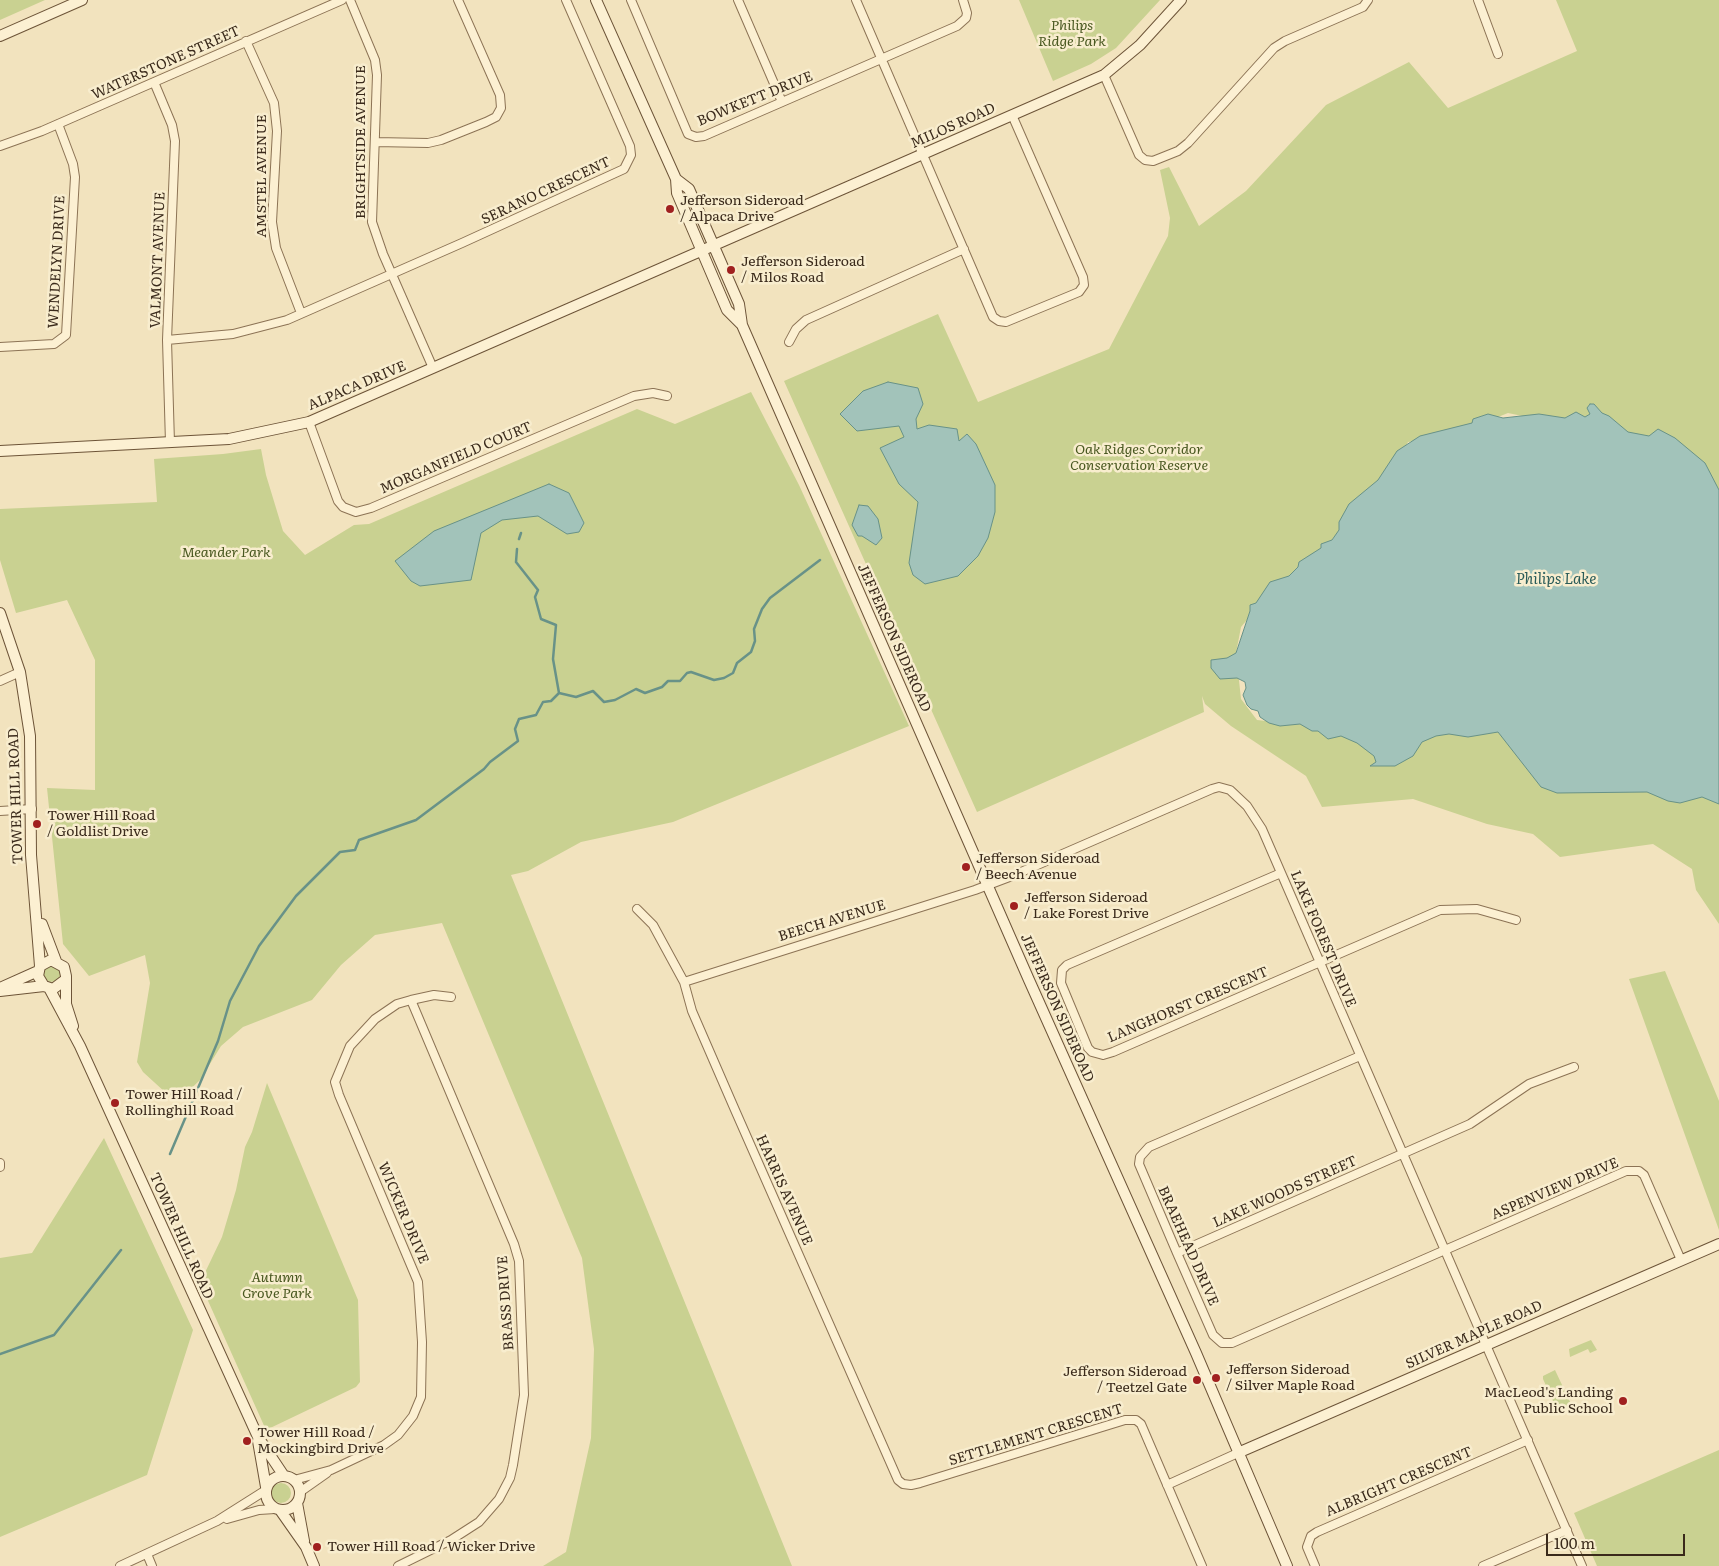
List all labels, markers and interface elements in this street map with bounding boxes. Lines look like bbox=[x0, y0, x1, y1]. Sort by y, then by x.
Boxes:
park label: Philips Ridge Park bbox=[1038, 18, 1106, 50]
street label: WATERSTONE STREET bbox=[89, 23, 243, 103]
street label: BRIGHTSIDE AVENUE bbox=[353, 65, 369, 219]
street label: BOWKETT DRIVE bbox=[695, 68, 815, 130]
street label: MILOS ROAD bbox=[908, 100, 998, 152]
street label: AMSTEL AVENUE bbox=[254, 114, 270, 238]
street label: SERANO CRESCENT bbox=[479, 154, 613, 228]
street label: VALMONT AVENUE bbox=[147, 191, 169, 329]
place label: Jefferson Sideroad / Alpaca Drive bbox=[680, 193, 804, 226]
street label: WENDELYN DRIVE bbox=[45, 195, 69, 329]
marker: Jefferson Sideroad / Alpaca Drive bbox=[664, 203, 676, 215]
place label: Jefferson Sideroad / Milos Road bbox=[741, 254, 865, 286]
marker: Jefferson Sideroad / Milos Road bbox=[725, 264, 737, 276]
street label: ALPACA DRIVE bbox=[305, 358, 409, 414]
street label: MORGANFIELD COURT bbox=[378, 418, 534, 498]
park label: Oak Ridges Corridor Conservation Reserve bbox=[1070, 442, 1208, 474]
park label: Meander Park bbox=[181, 545, 271, 561]
street label: JEFFERSON SIDEROAD bbox=[854, 561, 934, 715]
water label: Philips Lake bbox=[1516, 571, 1596, 589]
street label: TOWER HILL ROAD bbox=[5, 728, 27, 864]
place label: Tower Hill Road / Goldlist Drive bbox=[47, 808, 155, 840]
marker: Tower Hill Road / Goldlist Drive bbox=[31, 818, 43, 830]
place label: Jefferson Sideroad / Beech Avenue bbox=[976, 851, 1100, 884]
marker: Jefferson Sideroad / Beech Avenue bbox=[960, 861, 972, 873]
street label: LAKE FOREST DRIVE bbox=[1287, 868, 1359, 1010]
place label: Jefferson Sideroad / Lake Forest Drive bbox=[1024, 890, 1149, 922]
street label: BEECH AVENUE bbox=[776, 897, 888, 945]
marker: Jefferson Sideroad / Lake Forest Drive bbox=[1008, 900, 1020, 912]
street label: JEFFERSON SIDEROAD bbox=[1017, 931, 1097, 1085]
street label: LANGHORST CRESCENT bbox=[1105, 964, 1271, 1046]
place label: Tower Hill Road / Rollinghill Road bbox=[125, 1087, 242, 1120]
marker: Tower Hill Road / Rollinghill Road bbox=[109, 1097, 121, 1109]
street label: HARRIS AVENUE bbox=[752, 1132, 816, 1248]
street label: LAKE WOODS STREET bbox=[1210, 1153, 1360, 1231]
street label: ASPENVIEW DRIVE bbox=[1489, 1155, 1621, 1223]
street label: WICKER DRIVE bbox=[374, 1160, 432, 1266]
street label: TOWER HILL ROAD bbox=[146, 1170, 216, 1302]
street label: BRAEHEAD DRIVE bbox=[1154, 1184, 1222, 1308]
street label: BRASS DRIVE bbox=[494, 1255, 518, 1351]
park label: Autumn Grove Park bbox=[242, 1270, 312, 1302]
street label: SILVER MAPLE ROAD bbox=[1403, 1297, 1545, 1373]
place label: Jefferson Sideroad / Silver Maple Road bbox=[1226, 1362, 1355, 1394]
place label: Jefferson Sideroad / Teetzel Gate bbox=[1063, 1364, 1187, 1396]
marker: Jefferson Sideroad / Silver Maple Road bbox=[1210, 1372, 1222, 1384]
marker: Jefferson Sideroad / Teetzel Gate bbox=[1191, 1374, 1203, 1386]
place label: MacLeod's Landing Public School bbox=[1484, 1385, 1613, 1418]
marker: MacLeod's Landing Public School bbox=[1617, 1395, 1629, 1407]
street label: SETTLEMENT CRESCENT bbox=[947, 1400, 1125, 1470]
place label: Tower Hill Road / Mockingbird Drive bbox=[257, 1425, 384, 1458]
marker: Tower Hill Road / Mockingbird Drive bbox=[241, 1435, 253, 1447]
street label: ALBRIGHT CRESCENT bbox=[1323, 1443, 1475, 1521]
scale bar bbox=[1549, 1524, 1688, 1556]
text: 100 m bbox=[1554, 1531, 1595, 1554]
place label: Tower Hill Road / Wicker Drive bbox=[327, 1539, 535, 1555]
marker: Tower Hill Road / Wicker Drive bbox=[311, 1541, 323, 1553]

